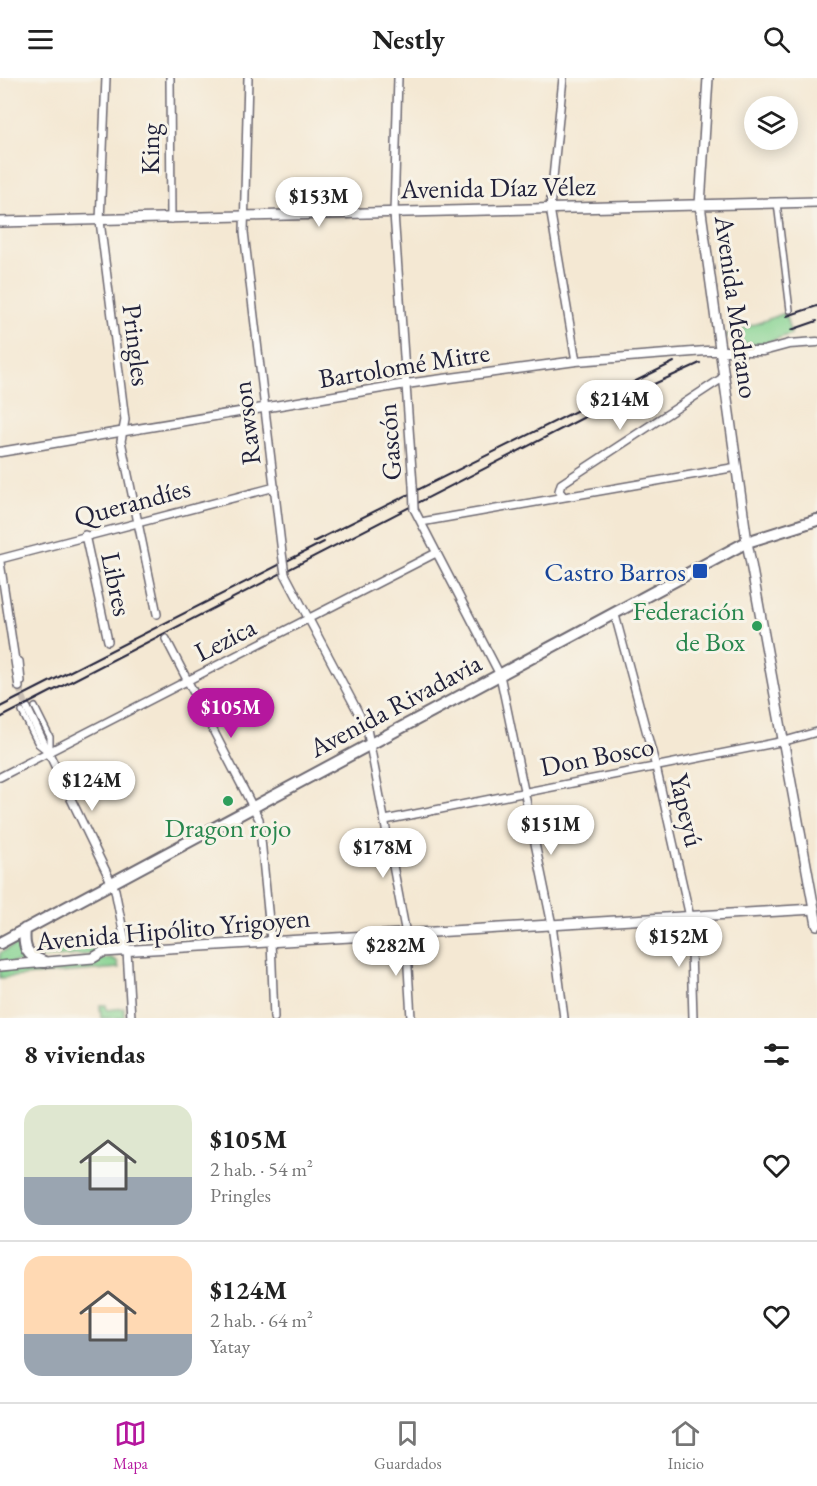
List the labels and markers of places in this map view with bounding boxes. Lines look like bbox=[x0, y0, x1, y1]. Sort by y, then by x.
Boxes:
pin: $153M bbox=[277, 177, 361, 228]
pin: $214M bbox=[578, 380, 662, 431]
place label: Castro Barros bbox=[544, 554, 686, 589]
marker: Castro Barros bbox=[691, 562, 709, 580]
place label: Federación de Box bbox=[633, 593, 745, 659]
marker: Federación de Box bbox=[750, 619, 764, 633]
pin: $105M bbox=[189, 688, 273, 739]
pin: $124M bbox=[50, 761, 134, 812]
marker: Dragon rojo bbox=[221, 794, 235, 808]
pin: $151M bbox=[509, 805, 593, 856]
place label: Dragon rojo bbox=[165, 810, 291, 845]
pin: $178M bbox=[341, 828, 425, 879]
pin: $152M bbox=[637, 917, 721, 968]
pin: $282M bbox=[354, 926, 438, 977]

